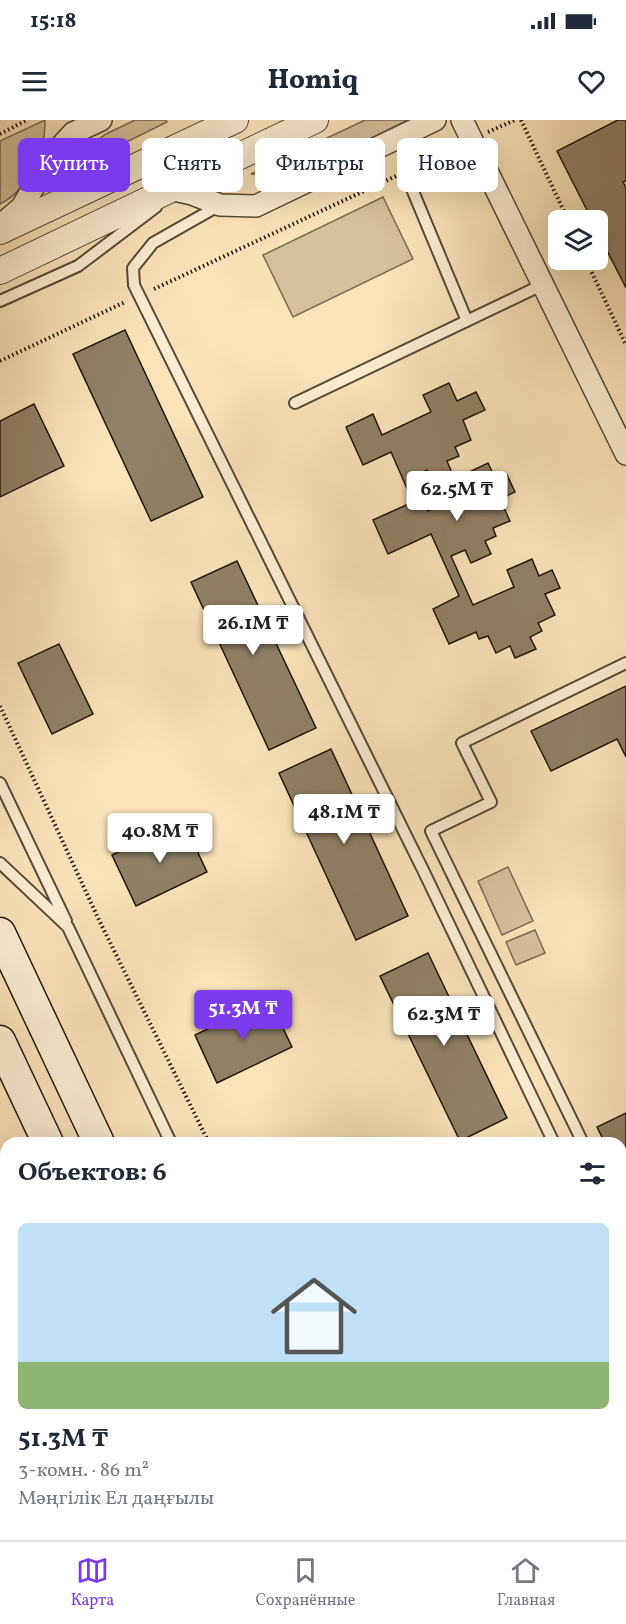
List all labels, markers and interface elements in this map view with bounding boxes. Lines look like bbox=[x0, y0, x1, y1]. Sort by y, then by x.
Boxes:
text: 15:18 bbox=[30, 6, 77, 37]
text: Homiq bbox=[268, 62, 358, 100]
icon: menu bbox=[18, 65, 51, 98]
icon: heart bbox=[575, 65, 608, 98]
chip: Купить bbox=[18, 138, 130, 192]
chip: Снять bbox=[142, 138, 243, 192]
chip: Фильтры bbox=[255, 138, 385, 192]
chip: Новое bbox=[397, 138, 498, 192]
map controls bbox=[548, 210, 608, 270]
button: layers bbox=[548, 210, 608, 270]
pin: 62.5M ₸ bbox=[402, 471, 512, 522]
text: 62.5M ₸ bbox=[421, 476, 493, 504]
pin: 26.1M ₸ bbox=[198, 605, 308, 656]
text: 26.1M ₸ bbox=[217, 610, 289, 638]
pin: 48.1M ₸ bbox=[289, 794, 399, 845]
text: 48.1M ₸ bbox=[308, 799, 380, 827]
pin: 40.8M ₸ bbox=[105, 813, 215, 864]
text: 40.8M ₸ bbox=[121, 818, 199, 846]
pin: 51.3M ₸ bbox=[188, 990, 298, 1041]
text: 51.3M ₸ bbox=[208, 995, 278, 1023]
pin: 62.3M ₸ bbox=[389, 996, 499, 1047]
text: 62.3M ₸ bbox=[407, 1001, 481, 1029]
text: Объектов: 6 bbox=[18, 1155, 167, 1191]
icon: filters bbox=[576, 1157, 609, 1190]
icon: home bbox=[260, 1262, 368, 1370]
text: 51.3M ₸ bbox=[18, 1421, 108, 1457]
text: 3-комн. · 86 m² bbox=[18, 1457, 149, 1485]
text: Мәңгілік Ел даңғылы bbox=[18, 1485, 214, 1513]
tab: Карта bbox=[71, 1554, 114, 1612]
tab: Сохранённые bbox=[256, 1554, 355, 1612]
tab: Главная bbox=[497, 1554, 555, 1612]

